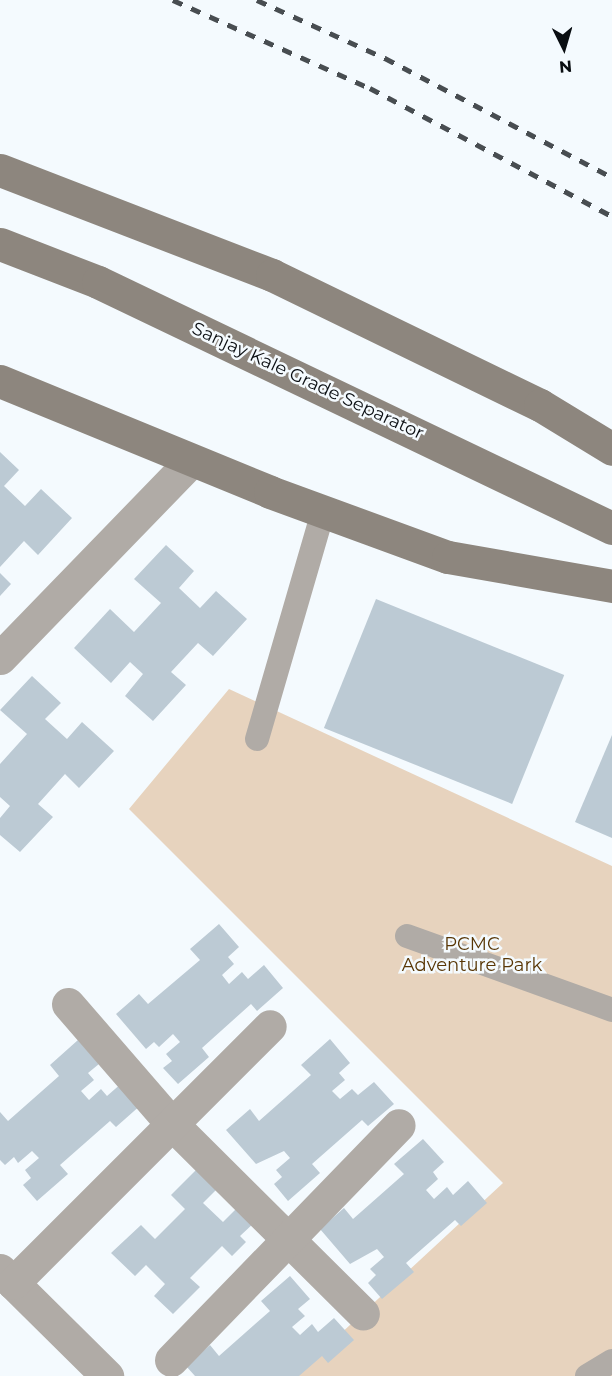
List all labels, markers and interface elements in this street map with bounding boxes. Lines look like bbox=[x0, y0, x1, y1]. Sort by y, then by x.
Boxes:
north arrow bbox=[534, 18, 594, 78]
text: N bbox=[558, 56, 573, 76]
street label: Sanjay Kale Grade Separator bbox=[189, 318, 427, 444]
park label: PCMC Adventure Park bbox=[402, 934, 542, 976]

